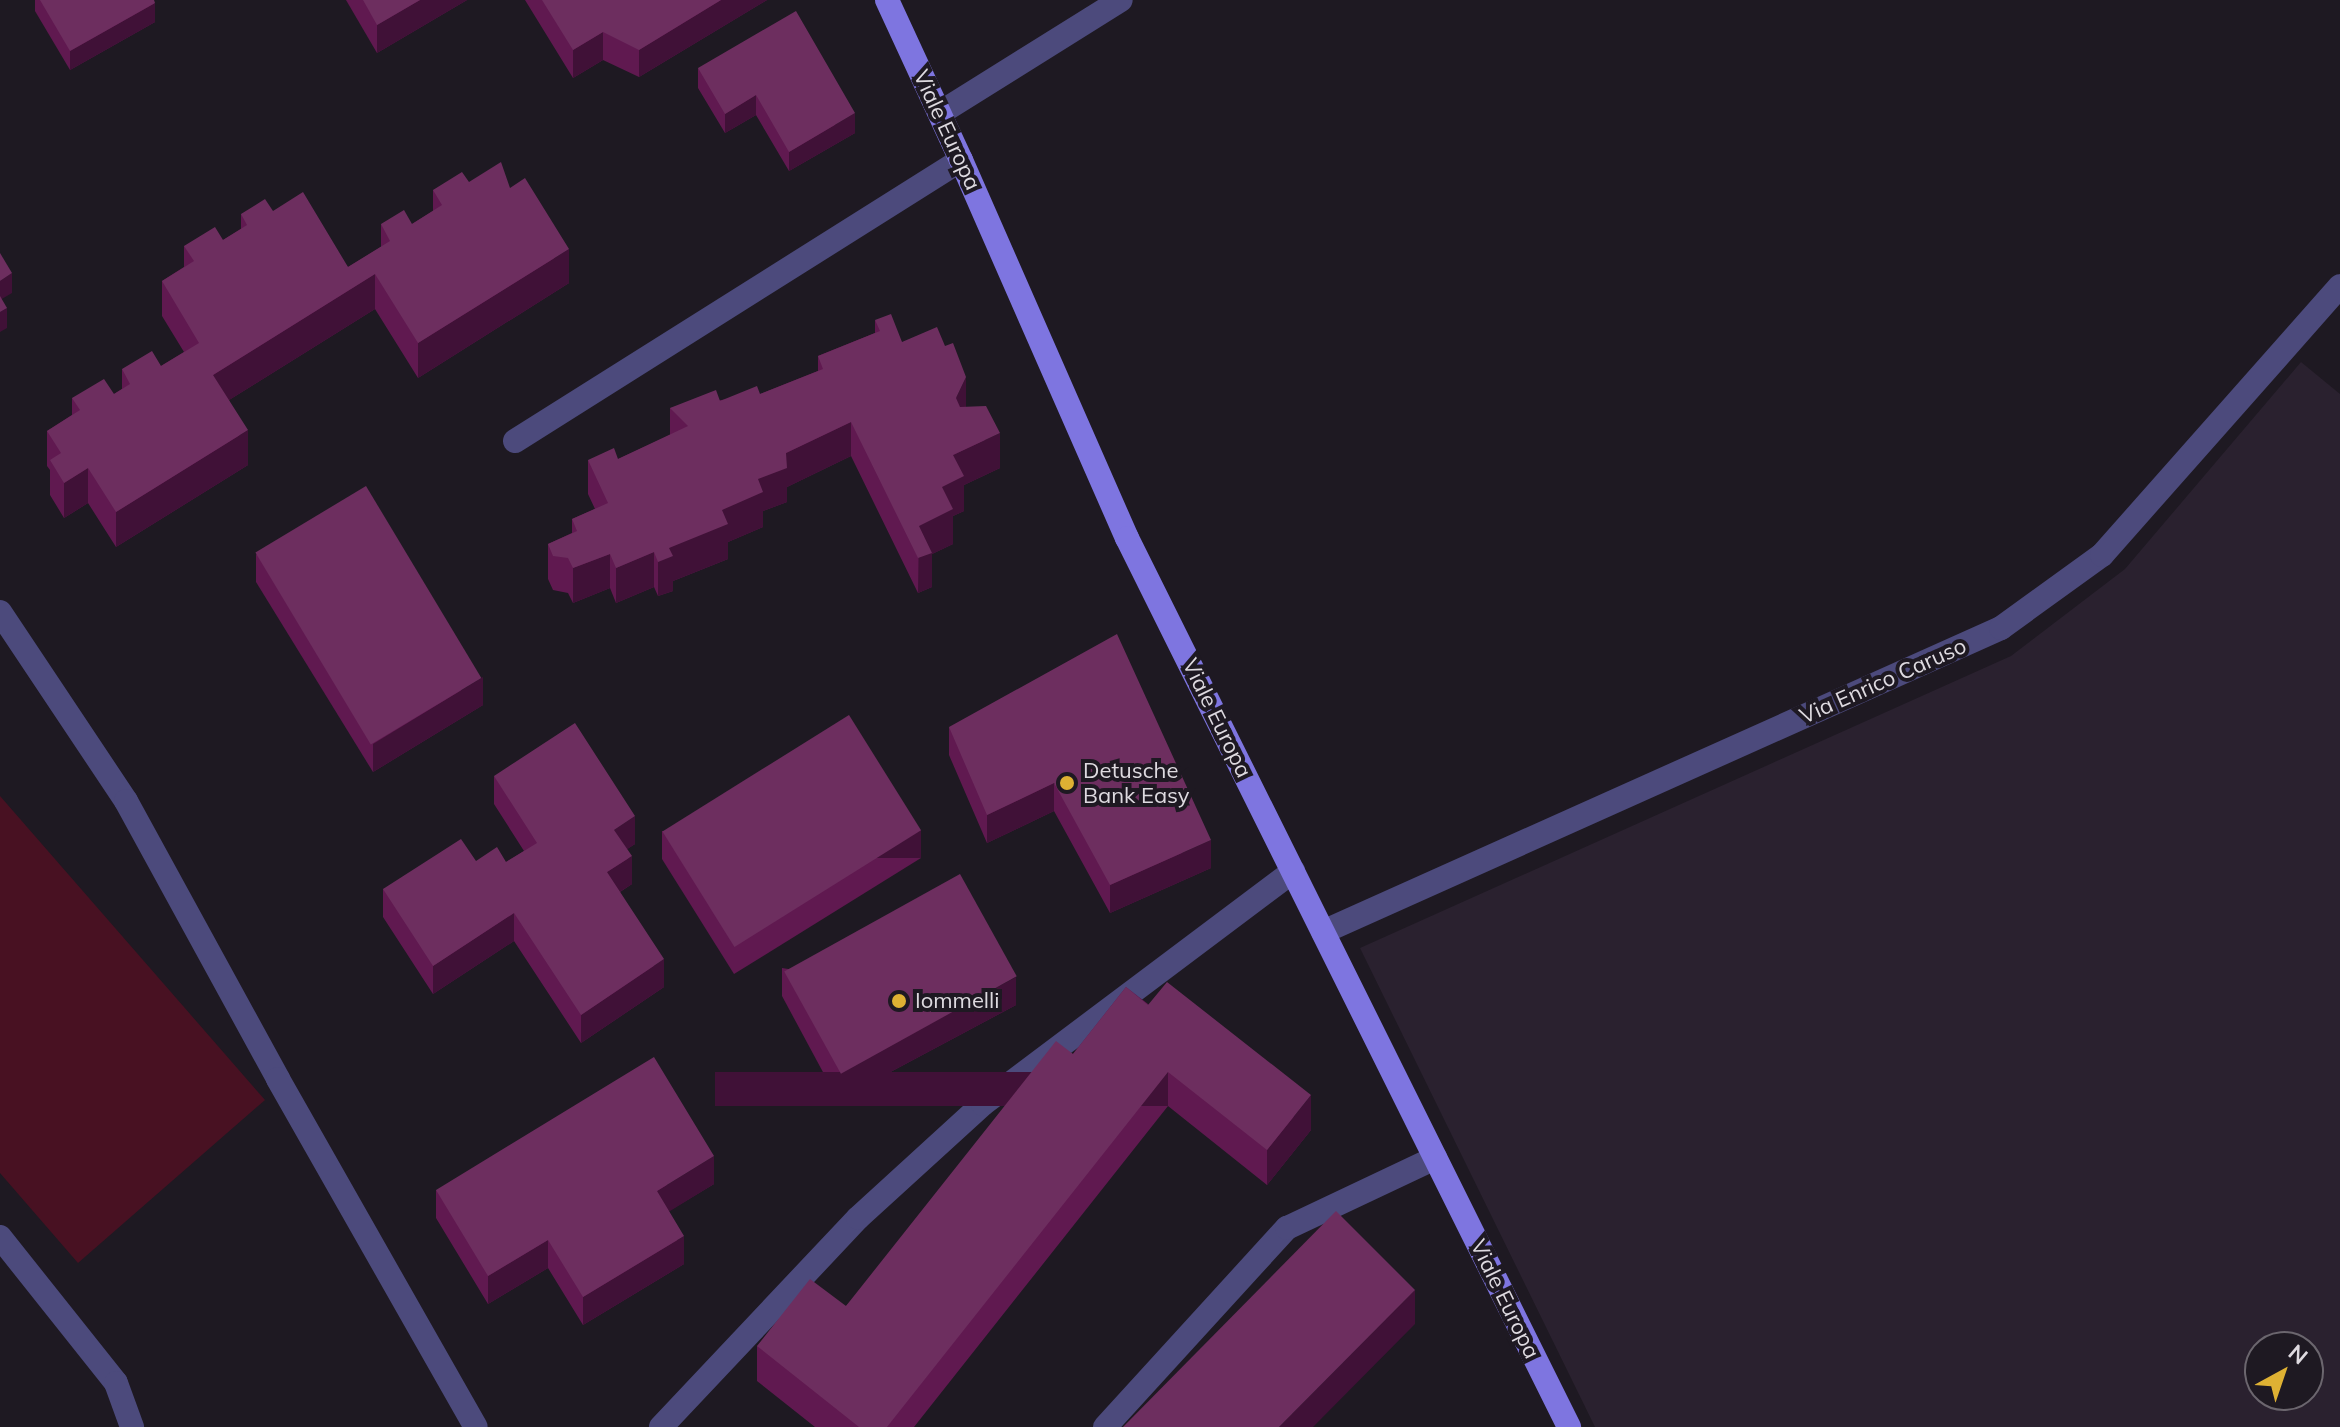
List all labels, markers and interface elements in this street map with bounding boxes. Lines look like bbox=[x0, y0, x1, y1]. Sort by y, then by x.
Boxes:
street label: Viale Europa bbox=[908, 66, 986, 194]
street label: Via Enrico Caruso bbox=[1796, 632, 1970, 730]
street label: Viale Europa bbox=[1177, 654, 1257, 782]
place label: Detusche Bank Easy bbox=[1083, 757, 1189, 808]
marker: Detusche Bank Easy bbox=[1058, 774, 1076, 792]
place label: Iommelli bbox=[915, 988, 1000, 1014]
marker: Iommelli bbox=[890, 992, 908, 1010]
street label: Viale Europa bbox=[1465, 1235, 1545, 1363]
north arrow bbox=[2244, 1331, 2324, 1411]
text: N bbox=[2283, 1338, 2314, 1370]

